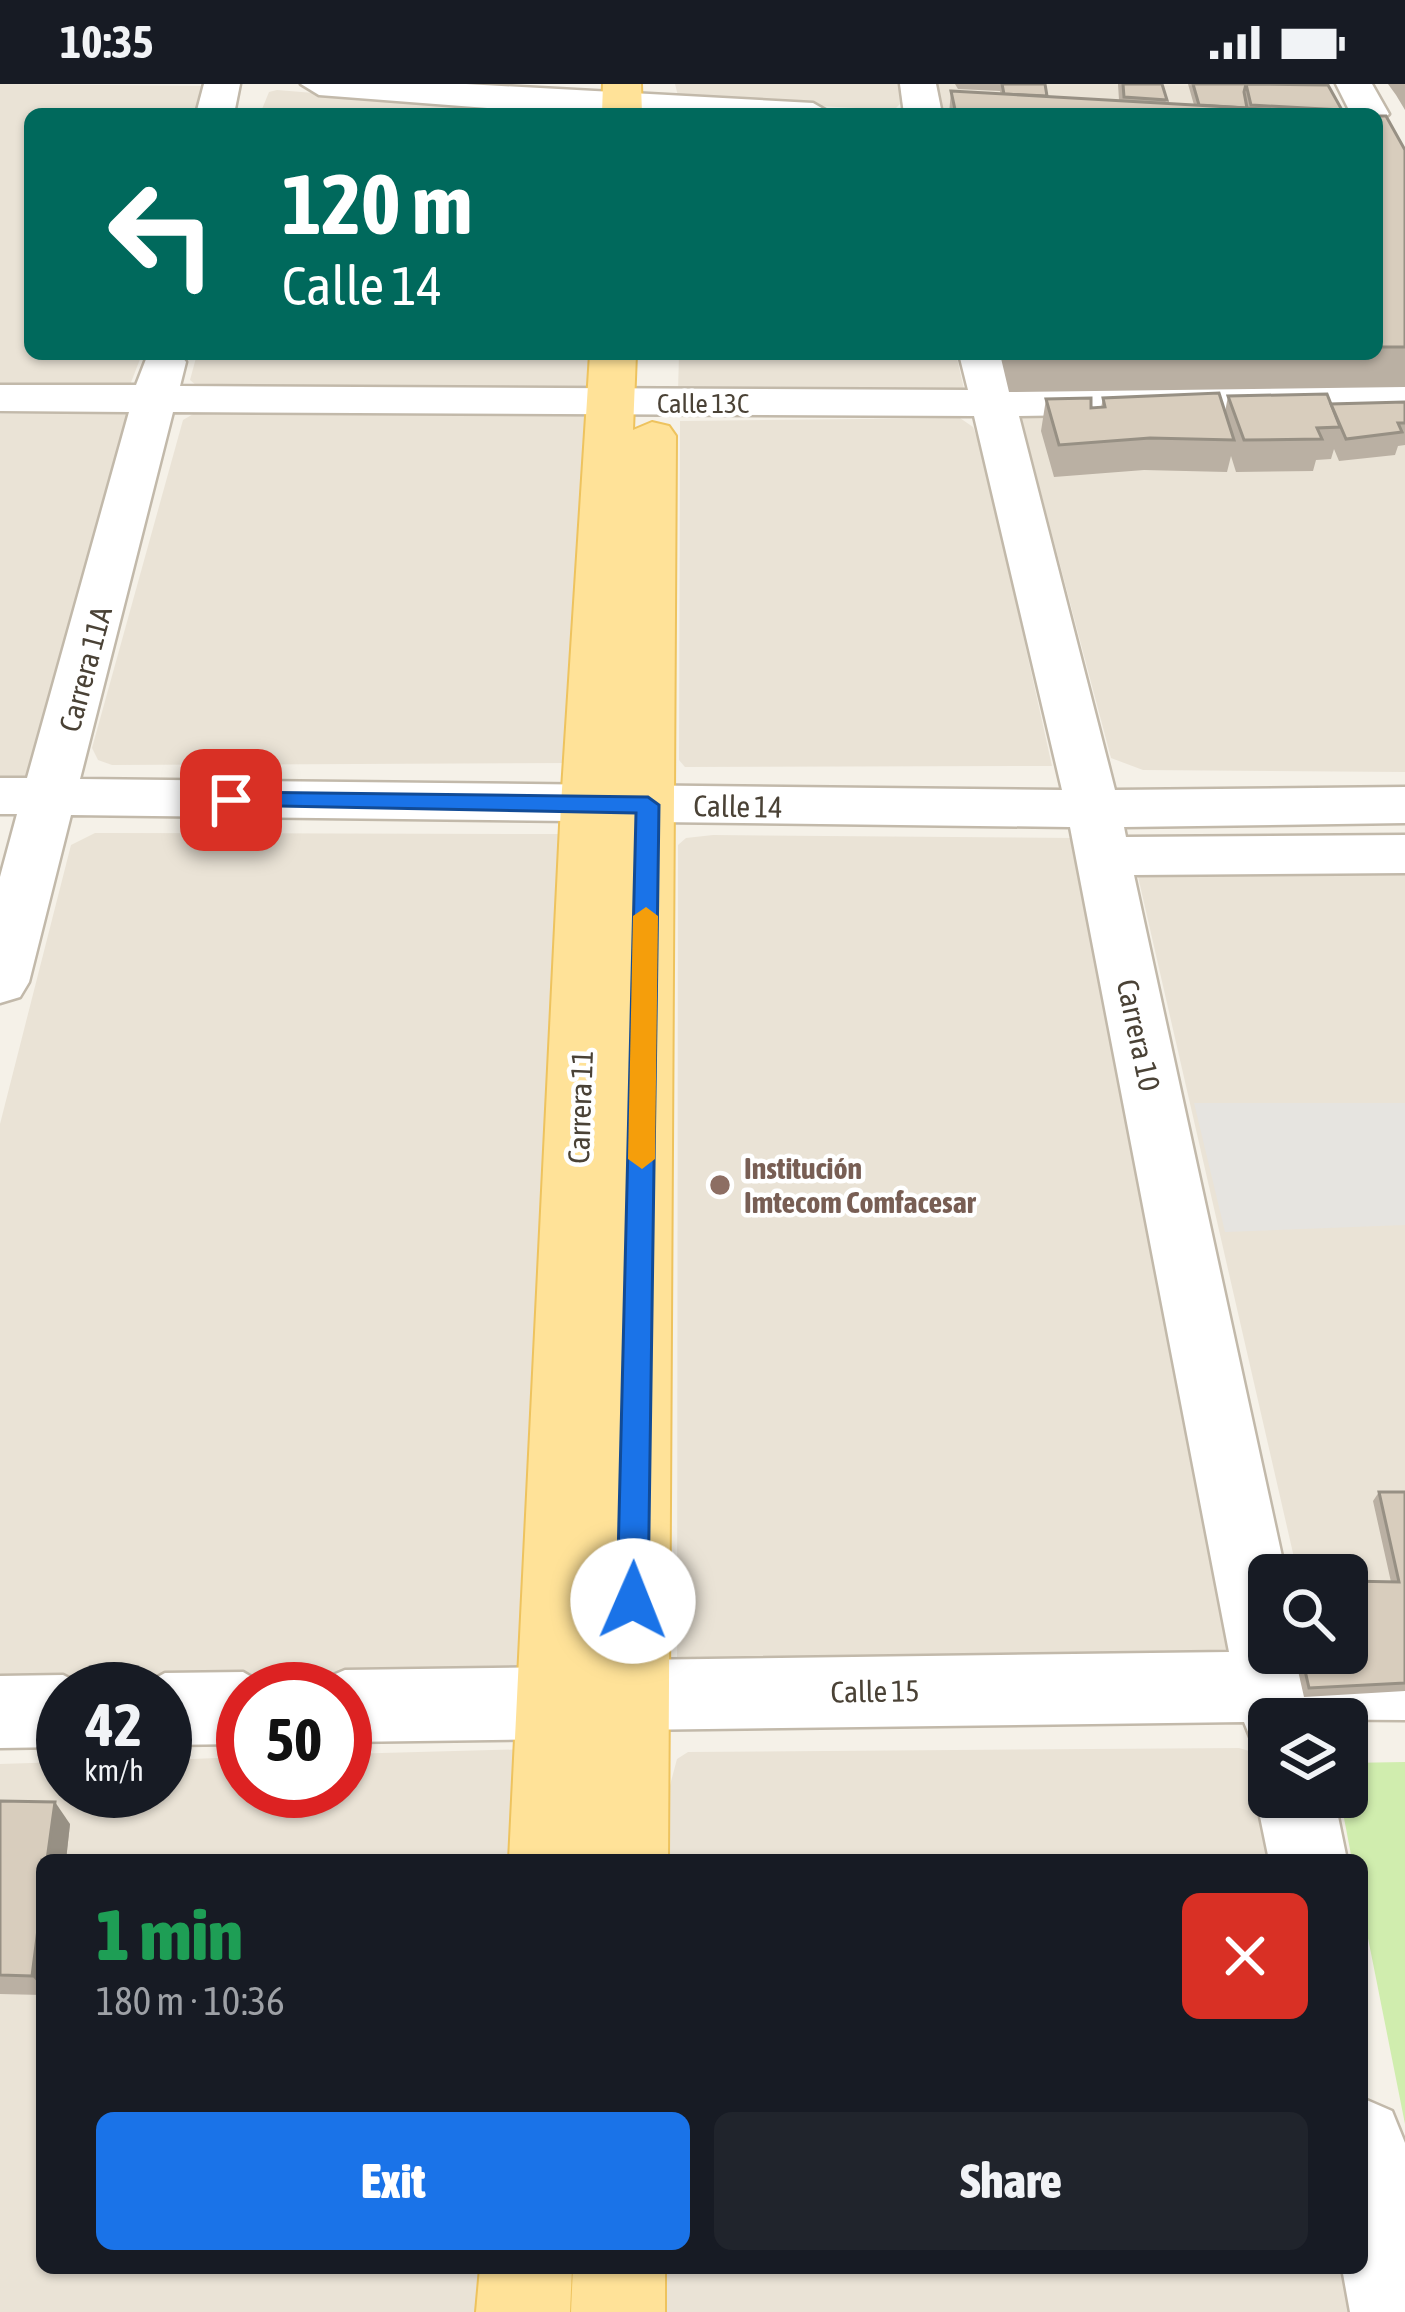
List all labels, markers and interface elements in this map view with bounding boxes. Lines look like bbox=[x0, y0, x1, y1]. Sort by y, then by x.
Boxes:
text: 10:35 bbox=[60, 16, 154, 68]
icon: left bbox=[84, 156, 240, 312]
text: 120 m bbox=[282, 156, 472, 252]
text: Calle 14 bbox=[282, 255, 442, 316]
street label: Calle 13C bbox=[657, 388, 749, 419]
street label: Carrera 11A bbox=[52, 603, 118, 735]
pin bbox=[180, 749, 282, 851]
icon: arrive bbox=[198, 767, 264, 833]
street label: Calle 14 bbox=[693, 788, 783, 824]
street label: Carrera 10 bbox=[1111, 976, 1167, 1094]
street label: Carrera 11 bbox=[561, 1050, 599, 1164]
place label: Institución Imtecom Comfacesar bbox=[744, 1151, 977, 1219]
marker: Institución Imtecom Comfacesar bbox=[707, 1172, 733, 1198]
position arrow bbox=[570, 1538, 696, 1664]
map controls bbox=[1248, 1554, 1368, 1818]
button: search bbox=[1248, 1554, 1368, 1674]
speed limit sign: 50 bbox=[216, 1662, 372, 1818]
street label: Calle 15 bbox=[830, 1673, 920, 1709]
text: 42 bbox=[86, 1690, 142, 1759]
button: layers bbox=[1248, 1698, 1368, 1818]
text: km/h bbox=[84, 1753, 144, 1787]
text: 1 min bbox=[96, 1893, 243, 1975]
button: close bbox=[1182, 1893, 1308, 2019]
text: 180 m · 10:36 bbox=[96, 1979, 285, 2023]
button: Exit bbox=[96, 2112, 690, 2250]
button: Share bbox=[714, 2112, 1308, 2250]

